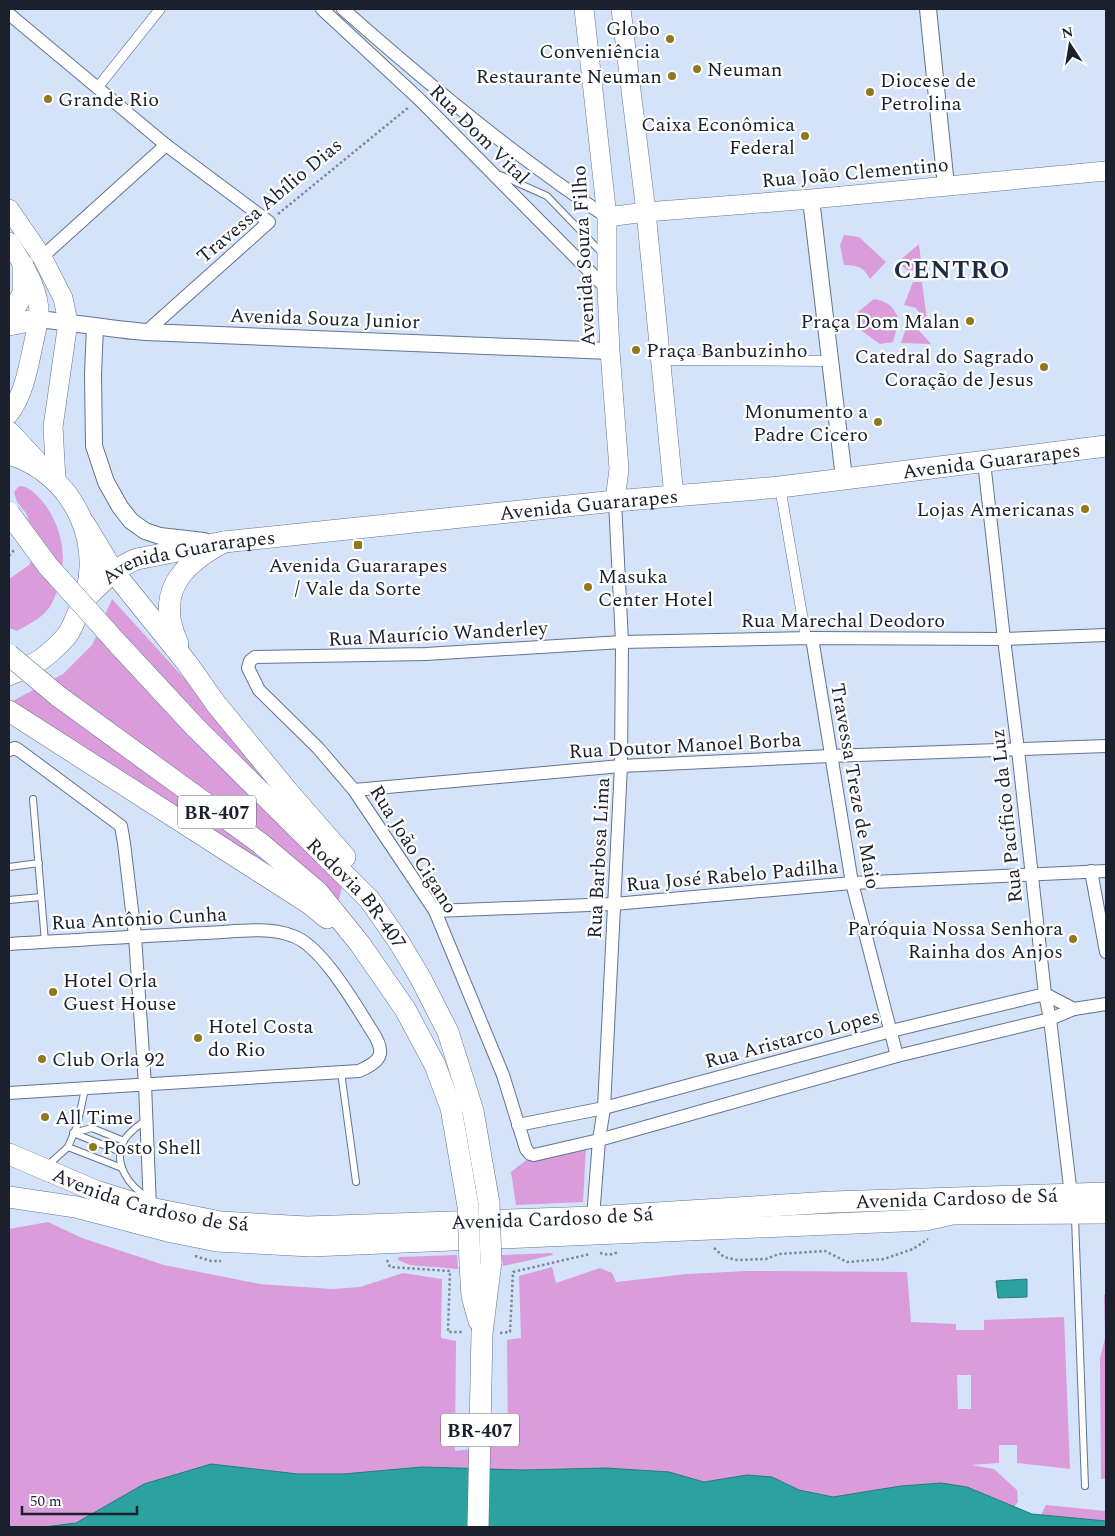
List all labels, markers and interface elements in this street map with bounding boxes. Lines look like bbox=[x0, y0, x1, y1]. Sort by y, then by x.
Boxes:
place label: Globo Conveniência bbox=[539, 14, 660, 67]
north arrow bbox=[1045, 20, 1095, 70]
text: N bbox=[1060, 21, 1075, 44]
marker: Globo Conveniência bbox=[664, 33, 676, 45]
place label: Neuman bbox=[707, 55, 782, 85]
place label: Restaurante Neuman bbox=[476, 62, 662, 92]
marker: Neuman bbox=[691, 63, 703, 75]
place label: Diocese de Petrolina bbox=[880, 66, 976, 119]
marker: Restaurante Neuman bbox=[666, 70, 678, 82]
street label: Rua Dom Vital bbox=[422, 78, 536, 192]
place label: Grande Rio bbox=[58, 85, 159, 115]
marker: Diocese de Petrolina bbox=[864, 86, 876, 98]
marker: Grande Rio bbox=[42, 93, 54, 105]
place label: Caixa Econômica Federal bbox=[641, 110, 795, 163]
marker: Caixa Econômica Federal bbox=[799, 130, 811, 142]
street label: Travessa Abílio Dias bbox=[190, 131, 349, 271]
street label: Rua João Clementino bbox=[760, 150, 950, 196]
street label: Avenida Souza Filho bbox=[564, 165, 604, 347]
district label: CENTRO bbox=[894, 252, 1010, 290]
street label: Avenida Souza Junior bbox=[229, 301, 421, 337]
place label: Praça Dom Malan bbox=[801, 307, 960, 337]
marker: Praça Dom Malan bbox=[964, 315, 976, 327]
place label: Praça Banbuzinho bbox=[646, 336, 808, 366]
place label: Catedral do Sagrado Coração de Jesus bbox=[855, 342, 1034, 395]
marker: Praça Banbuzinho bbox=[630, 344, 642, 356]
marker: Catedral do Sagrado Coração de Jesus bbox=[1038, 361, 1050, 373]
place label: Monumento a Padre Cicero bbox=[744, 397, 868, 450]
marker: Monumento a Padre Cicero bbox=[872, 416, 884, 428]
street label: Avenida Guararapes bbox=[901, 435, 1082, 487]
street label: Avenida Guararapes bbox=[498, 482, 679, 529]
place label: Lojas Americanas bbox=[916, 495, 1075, 525]
marker: Lojas Americanas bbox=[1079, 503, 1091, 515]
street label: Avenida Guararapes bbox=[95, 523, 277, 592]
marker: Avenida Guararapes / Vale da Sorte bbox=[352, 539, 364, 551]
place label: Avenida Guararapes / Vale da Sorte bbox=[268, 551, 448, 604]
place label: Masuka Center Hotel bbox=[598, 562, 713, 615]
marker: Masuka Center Hotel bbox=[582, 581, 594, 593]
street label: Rua Marechal Deodoro bbox=[741, 606, 945, 636]
street label: Rua Maurício Wanderley bbox=[327, 613, 550, 655]
street label: Travessa Treze de Maio bbox=[822, 681, 888, 891]
street label: Rua Doutor Manoel Borba bbox=[568, 725, 802, 767]
street label: Rua Pacífico da Luz bbox=[983, 727, 1031, 905]
street label: Rua Barbosa Lima bbox=[580, 776, 618, 939]
street label: Rua João Cigano bbox=[362, 779, 465, 920]
road number: BR-407 bbox=[178, 796, 256, 829]
street label: Rodovia BR-407 bbox=[299, 831, 414, 955]
street label: Rua José Rabelo Padilha bbox=[625, 852, 840, 900]
street label: Rua Antônio Cunha bbox=[50, 899, 228, 939]
place label: Paróquia Nossa Senhora Rainha dos Anjos bbox=[847, 914, 1063, 967]
marker: Paróquia Nossa Senhora Rainha dos Anjos bbox=[1067, 933, 1079, 945]
place label: Hotel Orla Guest House bbox=[63, 966, 176, 1019]
marker: Hotel Orla Guest House bbox=[47, 986, 59, 998]
street label: Rua Aristarco Lopes bbox=[701, 1001, 883, 1077]
place label: Hotel Costa do Rio bbox=[208, 1012, 313, 1065]
marker: Hotel Costa do Rio bbox=[192, 1032, 204, 1044]
place label: Club Orla 92 bbox=[52, 1045, 165, 1075]
marker: Club Orla 92 bbox=[36, 1053, 48, 1065]
place label: All Time bbox=[55, 1103, 133, 1133]
marker: All Time bbox=[39, 1111, 51, 1123]
place label: Posto Shell bbox=[103, 1133, 201, 1163]
marker: Posto Shell bbox=[87, 1141, 99, 1153]
street label: Avenida Cardoso de Sá bbox=[48, 1160, 250, 1240]
street label: Avenida Cardoso de Sá bbox=[855, 1181, 1059, 1217]
street label: Avenida Cardoso de Sá bbox=[450, 1199, 655, 1238]
road number: BR-407 bbox=[441, 1414, 519, 1446]
scale bar bbox=[22, 1484, 138, 1516]
text: 50 m bbox=[30, 1490, 62, 1513]

